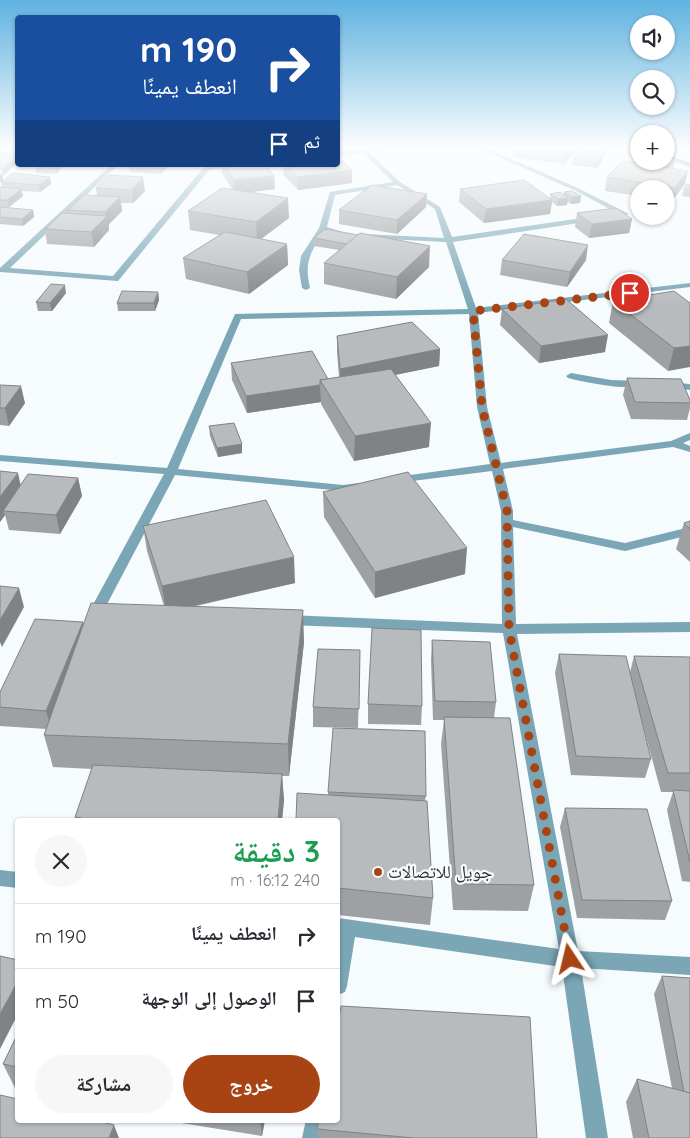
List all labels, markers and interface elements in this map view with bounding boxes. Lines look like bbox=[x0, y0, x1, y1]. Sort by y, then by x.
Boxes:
map controls bbox=[630, 15, 675, 225]
button: sound bbox=[630, 15, 675, 60]
text: 190 m bbox=[140, 27, 237, 71]
icon: right bbox=[255, 35, 320, 100]
button: search bbox=[630, 70, 675, 115]
text: انعطف يمينًا bbox=[142, 72, 237, 100]
button: + bbox=[630, 125, 675, 170]
text: ثم bbox=[303, 129, 320, 153]
icon: arrive bbox=[265, 130, 293, 158]
button: − bbox=[630, 180, 675, 225]
pin bbox=[609, 272, 651, 314]
icon: arrive bbox=[616, 279, 644, 307]
text: 3 دقيقة bbox=[232, 832, 320, 870]
button: close bbox=[35, 835, 87, 887]
place label: جويل للاتصالات bbox=[388, 860, 492, 883]
marker: جويل للاتصالات bbox=[372, 866, 384, 878]
text: 240 m · 16:12 bbox=[230, 870, 320, 890]
text: انعطف يمينًا bbox=[191, 921, 277, 945]
icon: right bbox=[292, 922, 320, 950]
text: 190 m bbox=[35, 924, 86, 948]
position arrow bbox=[543, 932, 595, 984]
text: الوصول إلى الوجهة bbox=[141, 986, 277, 1010]
icon: arrive bbox=[292, 987, 320, 1015]
text: 50 m bbox=[35, 989, 79, 1013]
button: مشاركة bbox=[35, 1055, 173, 1113]
button: خروج bbox=[183, 1055, 320, 1113]

